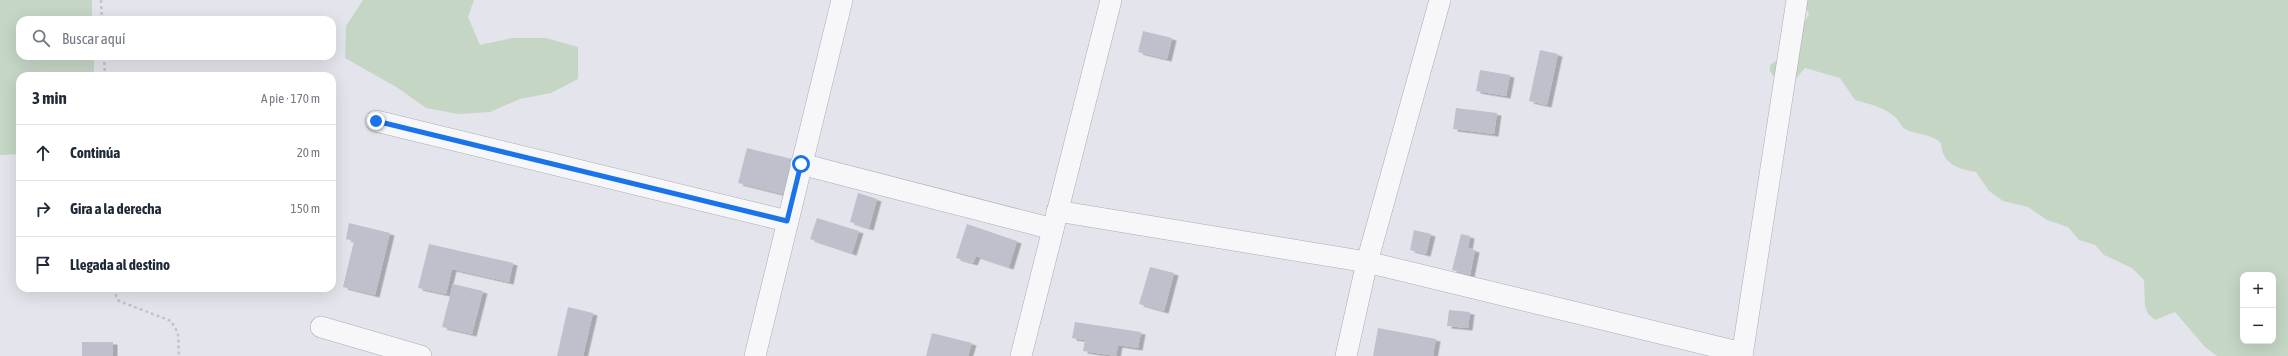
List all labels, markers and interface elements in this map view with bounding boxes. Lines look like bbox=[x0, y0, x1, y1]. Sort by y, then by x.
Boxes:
search box bbox=[16, 16, 336, 60]
icon: search bbox=[30, 27, 52, 49]
text: Buscar aquí bbox=[62, 30, 125, 47]
text: 3 min bbox=[32, 88, 67, 108]
text: A pie · 170 m bbox=[261, 91, 320, 106]
route end bbox=[367, 112, 385, 130]
icon: ahead bbox=[32, 142, 54, 164]
text: Continúa bbox=[70, 144, 120, 161]
text: 20 m bbox=[297, 145, 320, 160]
route start bbox=[792, 155, 810, 173]
icon: right bbox=[32, 198, 54, 220]
text: Gira a la derecha bbox=[70, 200, 161, 217]
text: 150 m bbox=[291, 201, 320, 216]
icon: arrive bbox=[32, 254, 54, 276]
text: Llegada al destino bbox=[70, 256, 170, 273]
map controls bbox=[2240, 272, 2276, 344]
button: + bbox=[2240, 272, 2276, 308]
button: − bbox=[2240, 308, 2276, 344]

